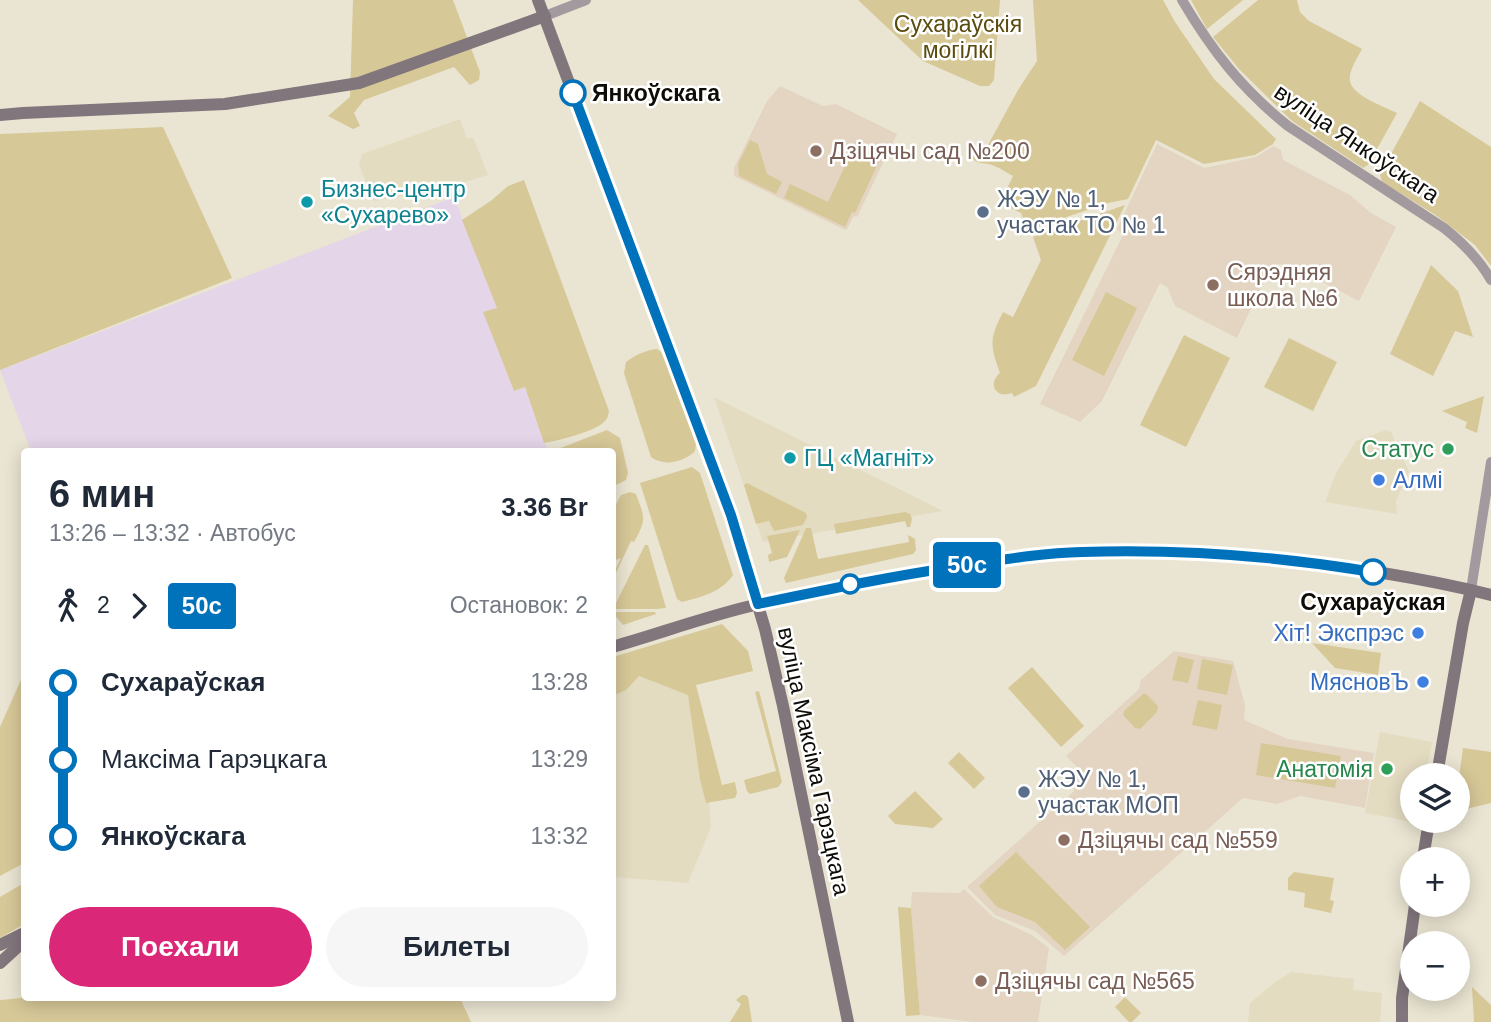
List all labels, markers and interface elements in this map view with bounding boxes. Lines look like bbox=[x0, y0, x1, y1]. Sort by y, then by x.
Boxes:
park label: Сухараўскія могілкі bbox=[894, 11, 1022, 63]
street label: вуліца Янкоўскага bbox=[1270, 78, 1444, 208]
marker: Янкоўскага bbox=[560, 80, 586, 106]
place label: Янкоўскага bbox=[592, 80, 720, 106]
place label: Дзіцячы сад №200 bbox=[830, 138, 1030, 164]
marker: Дзіцячы сад №200 bbox=[808, 143, 824, 159]
place label: Бизнес-центр «Сухарево» bbox=[321, 176, 466, 228]
place label: ЖЭУ № 1, участак ТО № 1 bbox=[997, 186, 1165, 238]
marker: Бизнес-центр «Сухарево» bbox=[299, 194, 315, 210]
marker: ЖЭУ № 1, участак ТО № 1 bbox=[975, 204, 991, 220]
place label: Сярэдняя школа №6 bbox=[1227, 259, 1338, 311]
marker: Сярэдняя школа №6 bbox=[1205, 277, 1221, 293]
place label: Статус bbox=[1361, 436, 1434, 462]
marker: Статус bbox=[1440, 441, 1456, 457]
place label: ГЦ «Магніт» bbox=[804, 445, 934, 471]
marker: ГЦ «Магніт» bbox=[782, 450, 798, 466]
place label: Алмі bbox=[1393, 467, 1443, 493]
marker: Алмі bbox=[1371, 472, 1387, 488]
text: 6 мин bbox=[49, 473, 155, 515]
text: 3.36 Br bbox=[501, 492, 588, 522]
text: 13:26 – 13:32 · Автобус bbox=[49, 520, 296, 546]
line badge: 50с bbox=[927, 542, 1007, 588]
text: 50с bbox=[947, 551, 987, 578]
marker: Сухараўская bbox=[1360, 559, 1386, 585]
unlabelled marker bbox=[840, 574, 860, 594]
icon: walk bbox=[49, 587, 87, 625]
icon: forward bbox=[120, 587, 158, 625]
place label: Сухараўская bbox=[1300, 589, 1446, 615]
text: 2 bbox=[97, 592, 110, 618]
text: 50с bbox=[182, 592, 222, 619]
text: Остановок: 2 bbox=[450, 592, 588, 618]
place label: Хіт! Экспрэс bbox=[1273, 620, 1404, 646]
street label: вуліца Максіма Гарэцкага bbox=[773, 625, 855, 898]
marker: Хіт! Экспрэс bbox=[1410, 625, 1426, 641]
text: Сухараўская bbox=[101, 667, 265, 697]
text: 13:28 bbox=[530, 669, 588, 695]
place label: МясновЪ bbox=[1310, 669, 1409, 695]
marker: МясновЪ bbox=[1415, 674, 1431, 690]
text: Максіма Гарэцкага bbox=[101, 744, 327, 774]
text: 13:29 bbox=[530, 746, 588, 772]
place label: Анатомія bbox=[1276, 756, 1373, 782]
marker: Анатомія bbox=[1379, 761, 1395, 777]
map controls bbox=[1400, 763, 1470, 1001]
button: layers bbox=[1400, 763, 1470, 833]
place label: ЖЭУ № 1, участак МОП bbox=[1038, 766, 1179, 818]
marker: ЖЭУ № 1, участак МОП bbox=[1016, 784, 1032, 800]
text: Янкоўскага bbox=[101, 821, 246, 851]
text: 13:32 bbox=[530, 823, 588, 849]
place label: Дзіцячы сад №559 bbox=[1078, 827, 1278, 853]
marker: Дзіцячы сад №559 bbox=[1056, 832, 1072, 848]
button: + bbox=[1400, 847, 1470, 917]
button: Поехали bbox=[49, 907, 312, 987]
button: Билеты bbox=[326, 907, 588, 987]
button: − bbox=[1400, 931, 1470, 1001]
place label: Дзіцячы сад №565 bbox=[995, 968, 1195, 994]
marker: Дзіцячы сад №565 bbox=[973, 973, 989, 989]

